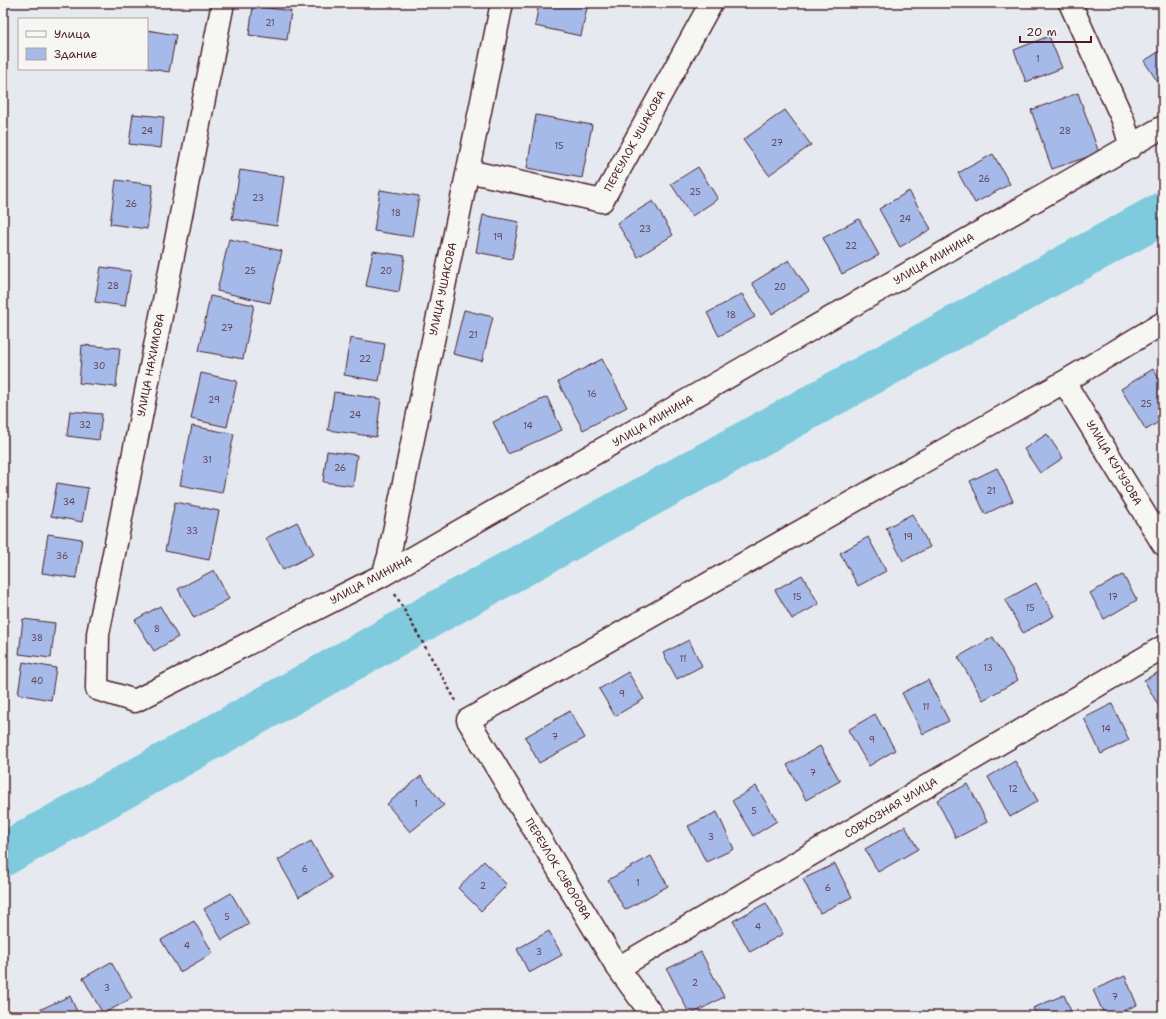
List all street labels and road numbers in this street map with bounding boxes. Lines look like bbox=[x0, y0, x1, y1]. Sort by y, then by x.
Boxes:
street label: ПЕРЕУЛОК УШАКОВА bbox=[601, 88, 669, 194]
street label: УЛИЦА МИНИНА bbox=[891, 230, 977, 288]
street label: УЛИЦА УШАКОВА bbox=[426, 241, 460, 337]
street label: УЛИЦА НАХИМОВА bbox=[134, 312, 168, 418]
street label: УЛИЦА МИНИНА bbox=[610, 392, 696, 450]
street label: УЛИЦА КУТУЗОВА bbox=[1083, 418, 1145, 508]
street label: УЛИЦА МИНИНА bbox=[327, 552, 415, 608]
street label: СОВХОЗНАЯ УЛИЦА bbox=[842, 774, 940, 842]
street label: ПЕРЕУЛОК СУВОРОВА bbox=[522, 815, 594, 923]

